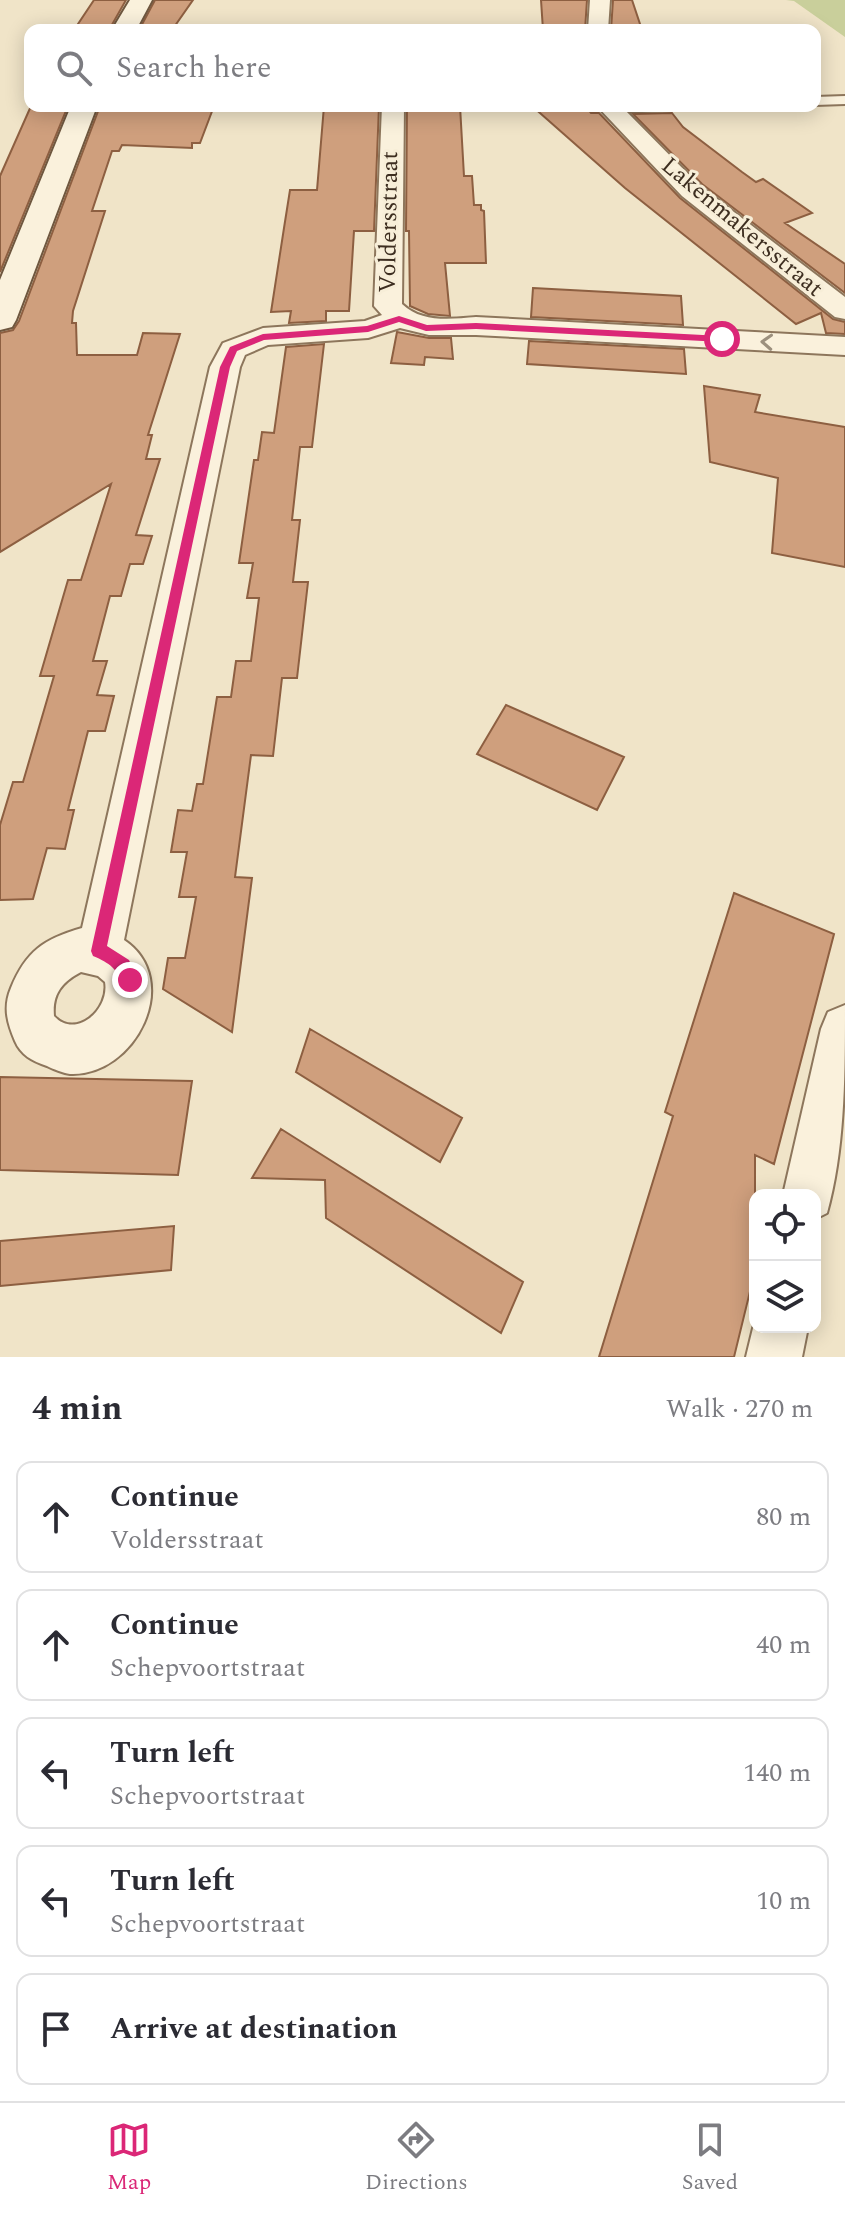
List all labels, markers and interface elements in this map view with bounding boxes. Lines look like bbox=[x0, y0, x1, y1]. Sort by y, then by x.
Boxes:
search box bbox=[24, 24, 821, 112]
text: Search here bbox=[116, 45, 272, 91]
icon: search bbox=[52, 46, 96, 90]
street label: Lakenmakersstraat bbox=[653, 148, 831, 306]
street label: Voldersstraat bbox=[370, 151, 408, 293]
route start bbox=[704, 321, 740, 357]
one-way arrow bbox=[760, 334, 773, 351]
route end bbox=[112, 962, 148, 998]
map controls bbox=[749, 1189, 821, 1333]
button: locate bbox=[749, 1189, 821, 1261]
button: layers bbox=[749, 1261, 821, 1333]
text: 4 min bbox=[32, 1383, 122, 1435]
text: Walk · 270 m bbox=[666, 1389, 813, 1429]
text: Continue bbox=[110, 1474, 239, 1520]
icon: ahead bbox=[34, 1495, 78, 1539]
text: 80 m bbox=[756, 1497, 811, 1537]
text: Voldersstraat bbox=[110, 1520, 264, 1560]
text: Continue bbox=[110, 1602, 239, 1648]
icon: ahead bbox=[34, 1623, 78, 1667]
text: 40 m bbox=[756, 1625, 811, 1665]
text: Schepvoortstraat bbox=[110, 1648, 305, 1688]
text: Turn left bbox=[110, 1730, 235, 1776]
icon: left bbox=[34, 1751, 78, 1795]
text: 140 m bbox=[743, 1753, 811, 1793]
text: Schepvoortstraat bbox=[110, 1776, 305, 1816]
text: Turn left bbox=[110, 1858, 235, 1904]
icon: left bbox=[34, 1879, 78, 1923]
text: 10 m bbox=[756, 1881, 811, 1921]
text: Schepvoortstraat bbox=[110, 1904, 305, 1944]
text: Arrive at destination bbox=[110, 2006, 397, 2052]
icon: arrive bbox=[34, 2007, 78, 2051]
tab: Map bbox=[107, 2118, 151, 2199]
tab: Directions bbox=[365, 2118, 468, 2199]
tab: Saved bbox=[682, 2118, 738, 2199]

